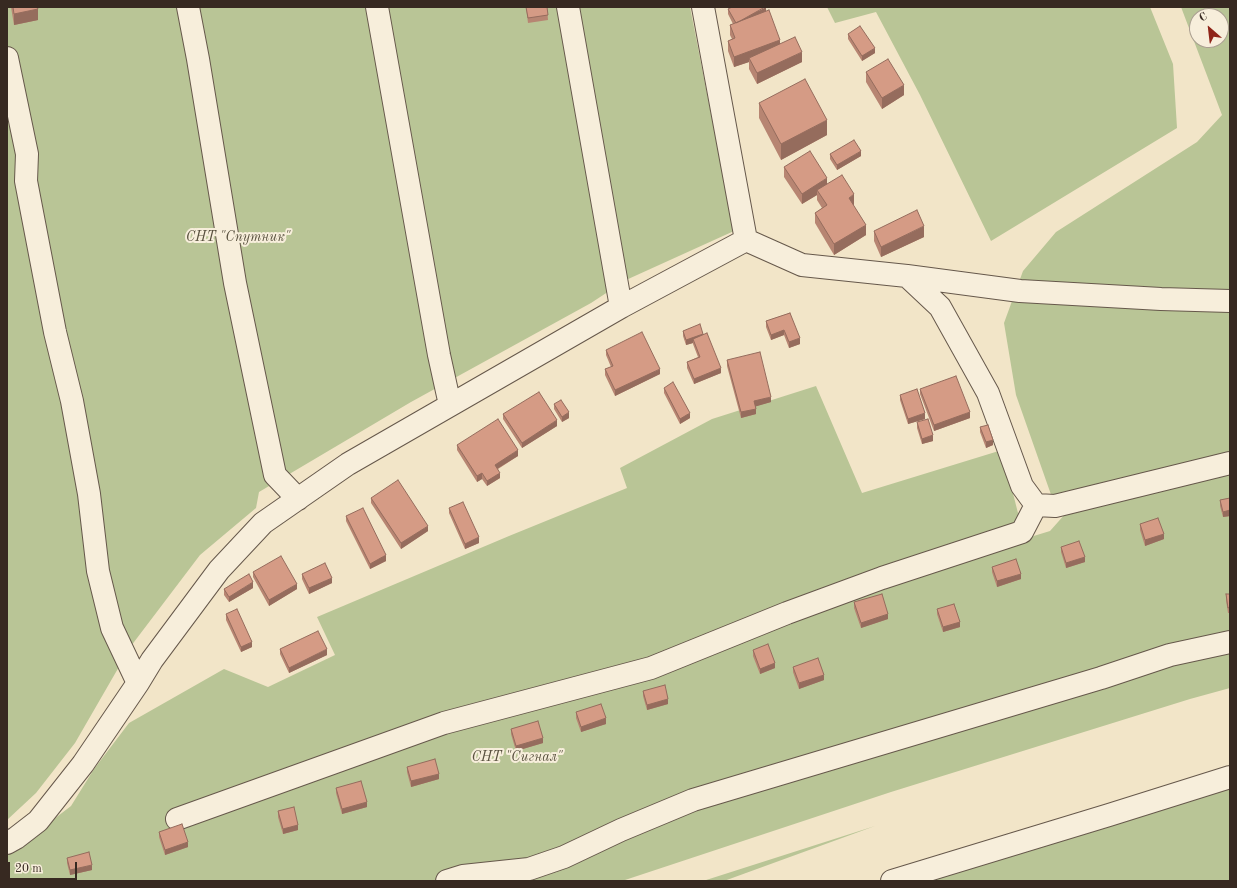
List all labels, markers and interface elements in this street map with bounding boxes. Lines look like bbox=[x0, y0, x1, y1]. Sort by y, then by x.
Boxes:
north arrow bbox=[1189, 8, 1229, 48]
text: С bbox=[1198, 11, 1209, 24]
park label: СНТ "Спутник" bbox=[186, 229, 290, 245]
park label: СНТ "Сигнал" bbox=[471, 749, 563, 765]
scale bar bbox=[10, 854, 79, 880]
text: 20 m bbox=[15, 863, 42, 875]

